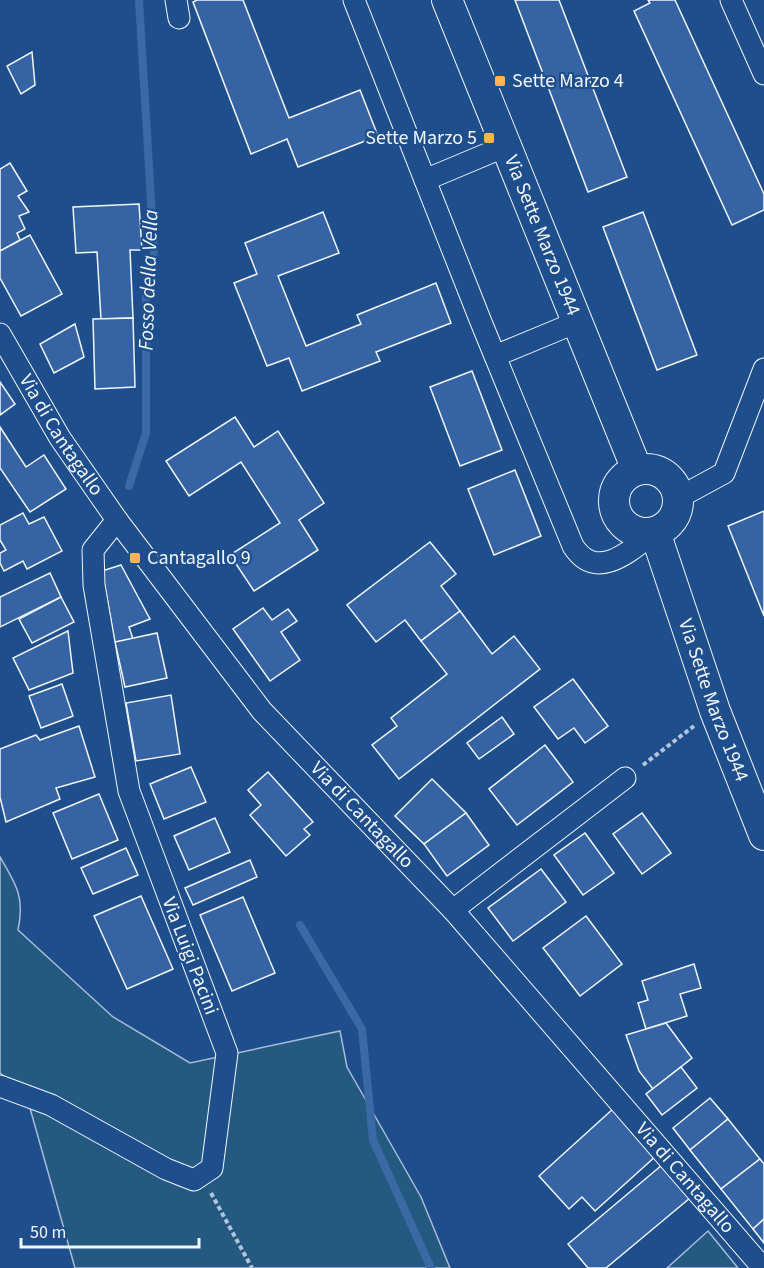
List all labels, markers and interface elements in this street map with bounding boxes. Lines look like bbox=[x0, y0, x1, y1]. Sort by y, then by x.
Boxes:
place label: Sette Marzo 4 bbox=[512, 67, 624, 95]
marker: Sette Marzo 4 bbox=[493, 74, 507, 88]
place label: Sette Marzo 5 bbox=[365, 124, 477, 152]
marker: Sette Marzo 5 bbox=[482, 131, 496, 145]
street label: Via Sette Marzo 1944 bbox=[497, 151, 587, 320]
water label: Fosso della Vella bbox=[131, 209, 165, 351]
street label: Via di Cantagallo bbox=[12, 369, 110, 501]
place label: Cantagallo 9 bbox=[147, 544, 251, 572]
marker: Cantagallo 9 bbox=[128, 551, 142, 565]
street label: Via Sette Marzo 1944 bbox=[671, 615, 756, 786]
street label: Via di Cantagallo bbox=[304, 755, 420, 875]
street label: Via Luigi Pacini bbox=[155, 893, 225, 1019]
street label: Via di Cantagallo bbox=[629, 1116, 741, 1240]
scale bar bbox=[21, 1211, 200, 1249]
text: 50 m bbox=[30, 1220, 66, 1245]

